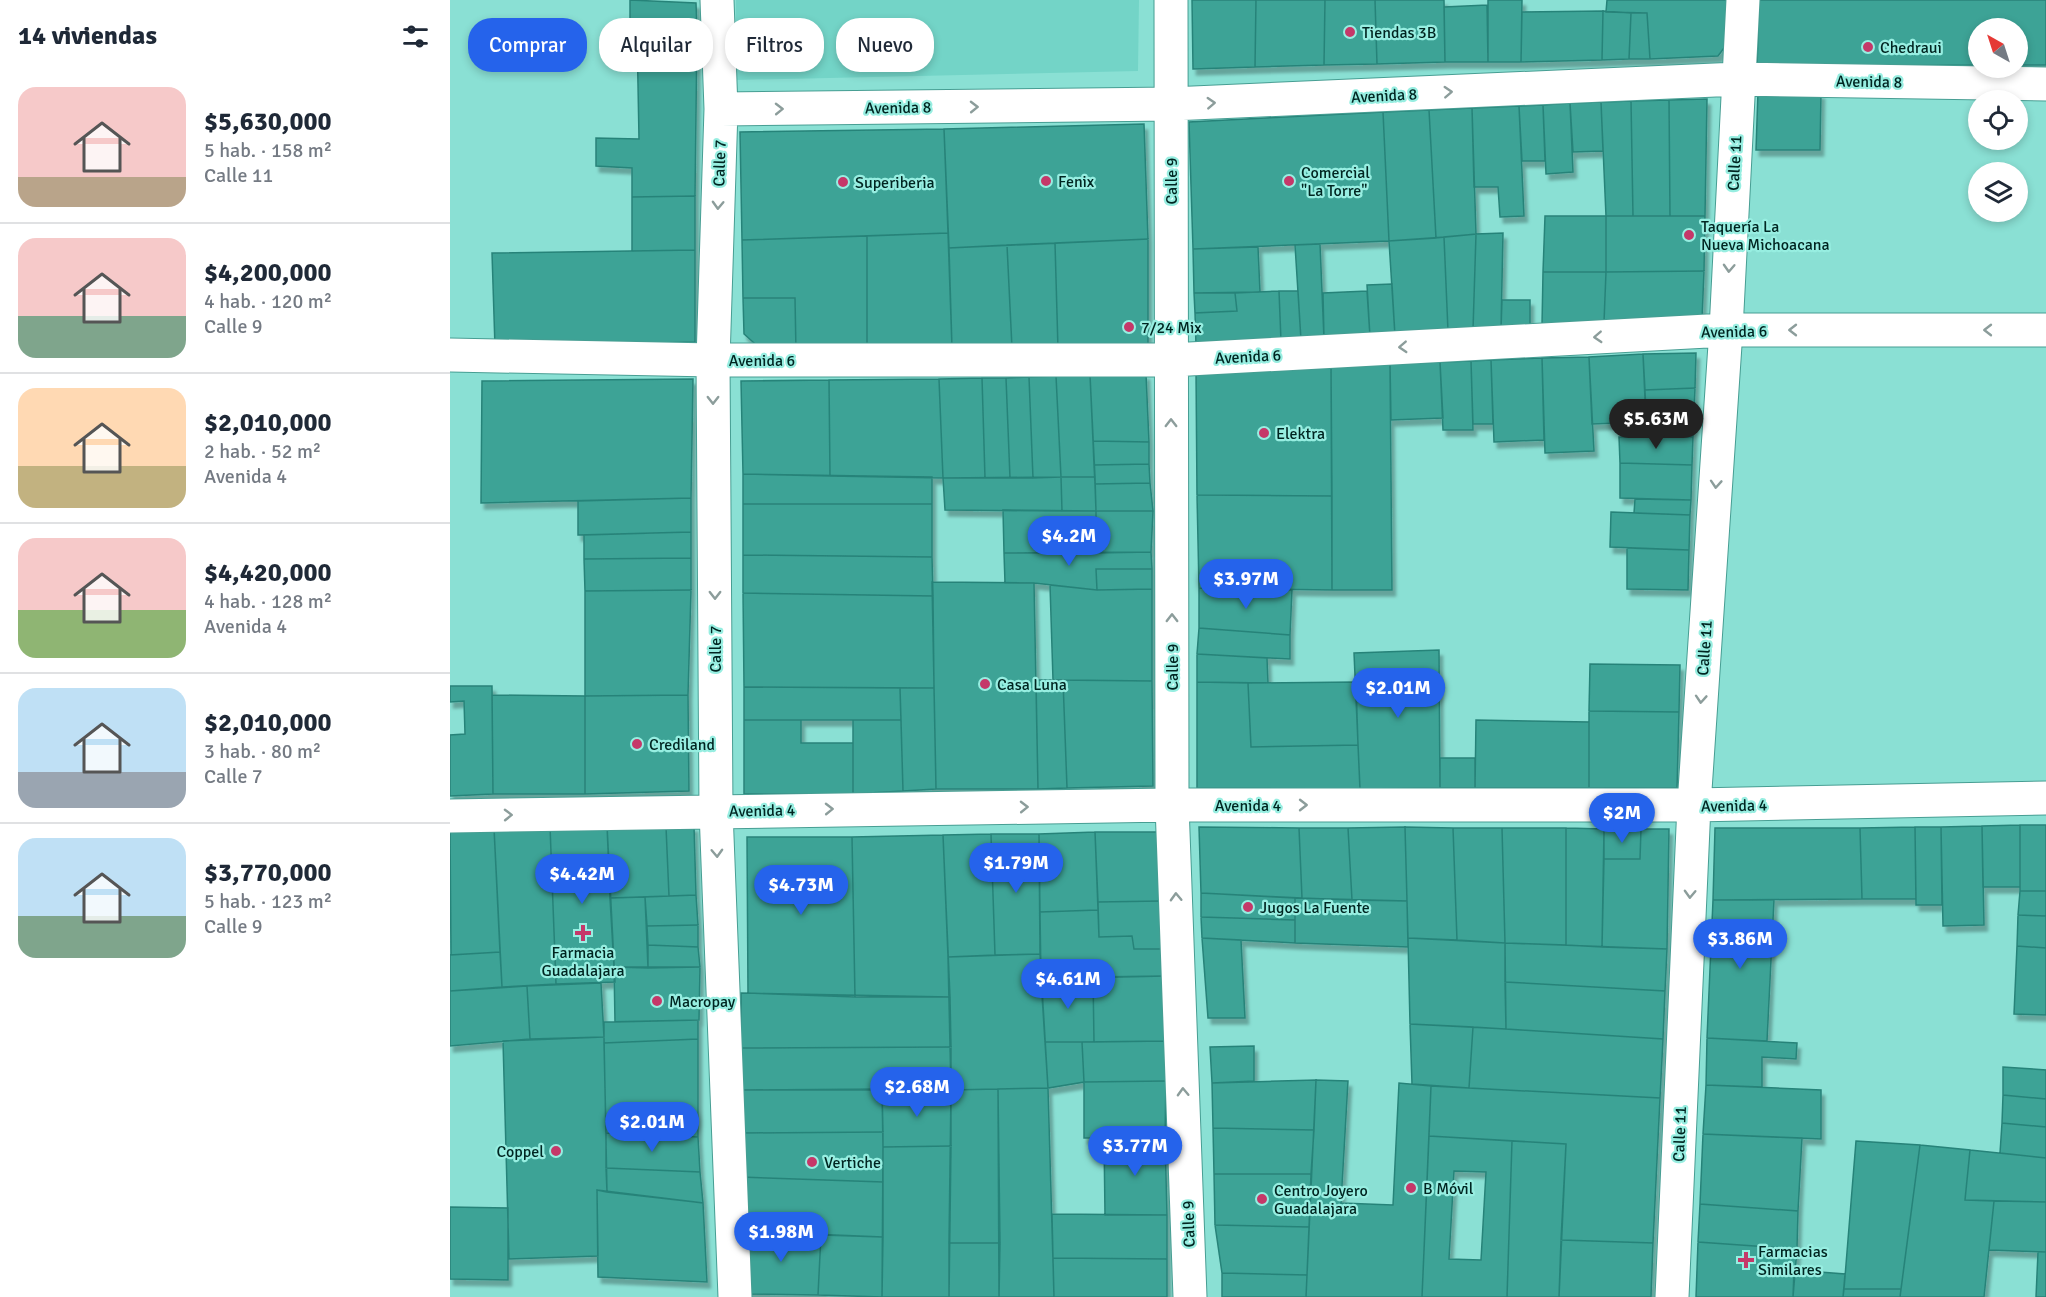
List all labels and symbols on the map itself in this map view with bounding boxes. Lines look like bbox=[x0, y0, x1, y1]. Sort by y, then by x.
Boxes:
north arrow bbox=[1968, 18, 2028, 78]
place label: Tiendas 3B bbox=[1362, 23, 1436, 43]
marker: Tiendas 3B bbox=[1343, 25, 1357, 39]
place label: Chedraui bbox=[1880, 38, 1942, 58]
marker: Chedraui bbox=[1861, 40, 1875, 54]
street label: Avenida 8 bbox=[1836, 71, 1902, 93]
street label: Avenida 8 bbox=[1350, 84, 1418, 108]
one-way arrow bbox=[1444, 86, 1453, 99]
one-way arrow bbox=[1207, 96, 1216, 109]
street label: Avenida 8 bbox=[865, 97, 931, 119]
one-way arrow bbox=[970, 100, 979, 113]
one-way arrow bbox=[775, 103, 784, 115]
street label: Calle 11 bbox=[1724, 135, 1746, 191]
street label: Calle 7 bbox=[709, 139, 731, 187]
street label: Calle 9 bbox=[1162, 158, 1182, 204]
place label: Comercial "La Torre" bbox=[1301, 163, 1370, 201]
place label: Fenix bbox=[1058, 172, 1095, 192]
place label: Superiberia bbox=[855, 173, 935, 193]
marker: Fenix bbox=[1039, 174, 1053, 188]
marker: Comercial "La Torre" bbox=[1282, 174, 1296, 188]
marker: Superiberia bbox=[836, 175, 850, 189]
one-way arrow bbox=[712, 201, 724, 210]
place label: Taquería La Nueva Michoacana bbox=[1701, 217, 1830, 255]
marker: Taquería La Nueva Michoacana bbox=[1682, 228, 1696, 242]
one-way arrow bbox=[1723, 264, 1736, 273]
place label: 7/24 Mix bbox=[1141, 318, 1202, 338]
marker: 7/24 Mix bbox=[1122, 320, 1136, 334]
street label: Avenida 6 bbox=[1701, 321, 1767, 343]
one-way arrow bbox=[1788, 324, 1797, 336]
one-way arrow bbox=[1983, 324, 1992, 336]
one-way arrow bbox=[1593, 331, 1602, 344]
one-way arrow bbox=[1398, 341, 1407, 354]
street label: Avenida 6 bbox=[1214, 345, 1282, 369]
street label: Avenida 6 bbox=[729, 351, 795, 371]
one-way arrow bbox=[707, 396, 719, 405]
pin: $5.63M bbox=[1607, 399, 1705, 450]
one-way arrow bbox=[1165, 418, 1177, 427]
place label: Elektra bbox=[1276, 424, 1325, 444]
marker: Elektra bbox=[1257, 426, 1271, 440]
one-way arrow bbox=[1709, 479, 1722, 488]
pin: $4.2M bbox=[1027, 516, 1111, 567]
pin: $3.97M bbox=[1197, 559, 1295, 610]
one-way arrow bbox=[708, 591, 721, 600]
one-way arrow bbox=[1166, 613, 1178, 622]
street label: Calle 11 bbox=[1693, 620, 1717, 676]
street label: Calle 7 bbox=[706, 626, 726, 672]
street label: Calle 9 bbox=[1163, 644, 1183, 690]
pin: $2.01M bbox=[1349, 668, 1447, 719]
place label: Casa Luna bbox=[997, 675, 1067, 695]
marker: Casa Luna bbox=[978, 677, 992, 691]
one-way arrow bbox=[1695, 695, 1708, 704]
place label: Crediland bbox=[649, 735, 715, 755]
marker: Crediland bbox=[630, 737, 644, 751]
pin: $2M bbox=[1593, 793, 1651, 844]
street label: Avenida 4 bbox=[1701, 795, 1768, 817]
street label: Avenida 4 bbox=[1215, 796, 1282, 816]
one-way arrow bbox=[1299, 799, 1308, 811]
street label: Avenida 4 bbox=[729, 800, 796, 822]
one-way arrow bbox=[1020, 800, 1029, 813]
one-way arrow bbox=[825, 803, 834, 815]
one-way arrow bbox=[504, 808, 513, 821]
pin: $1.79M bbox=[967, 843, 1065, 894]
one-way arrow bbox=[711, 849, 724, 858]
pin: $4.42M bbox=[533, 854, 631, 905]
pin: $4.73M bbox=[752, 865, 850, 916]
one-way arrow bbox=[1683, 889, 1696, 898]
one-way arrow bbox=[1169, 892, 1182, 901]
place label: Jugos La Fuente bbox=[1260, 898, 1370, 918]
marker: Jugos La Fuente bbox=[1241, 900, 1255, 914]
pin: $3.86M bbox=[1691, 919, 1789, 970]
marker: Farmacia Guadalajara bbox=[576, 926, 590, 940]
place label: Farmacia Guadalajara bbox=[542, 943, 625, 981]
pin: $4.61M bbox=[1019, 959, 1117, 1010]
place label: Macropay bbox=[669, 992, 736, 1012]
marker: Macropay bbox=[650, 994, 664, 1008]
pin: $2.68M bbox=[868, 1067, 966, 1118]
one-way arrow bbox=[1176, 1087, 1189, 1096]
pin: $2.01M bbox=[603, 1102, 701, 1153]
street label: Calle 11 bbox=[1669, 1106, 1691, 1162]
pin: $3.77M bbox=[1086, 1126, 1184, 1177]
place label: Coppel bbox=[496, 1142, 544, 1162]
marker: Coppel bbox=[549, 1144, 563, 1158]
place label: Vertiche bbox=[824, 1153, 881, 1173]
marker: Vertiche bbox=[805, 1155, 819, 1169]
place label: B Móvil bbox=[1423, 1179, 1474, 1199]
place label: Centro Joyero Guadalajara bbox=[1274, 1181, 1368, 1219]
marker: B Móvil bbox=[1404, 1181, 1418, 1195]
marker: Centro Joyero Guadalajara bbox=[1255, 1192, 1269, 1206]
street label: Calle 9 bbox=[1178, 1200, 1200, 1248]
pin: $1.98M bbox=[732, 1212, 830, 1263]
place label: Farmacias Similares bbox=[1758, 1242, 1828, 1280]
marker: Farmacias Similares bbox=[1739, 1253, 1753, 1267]

